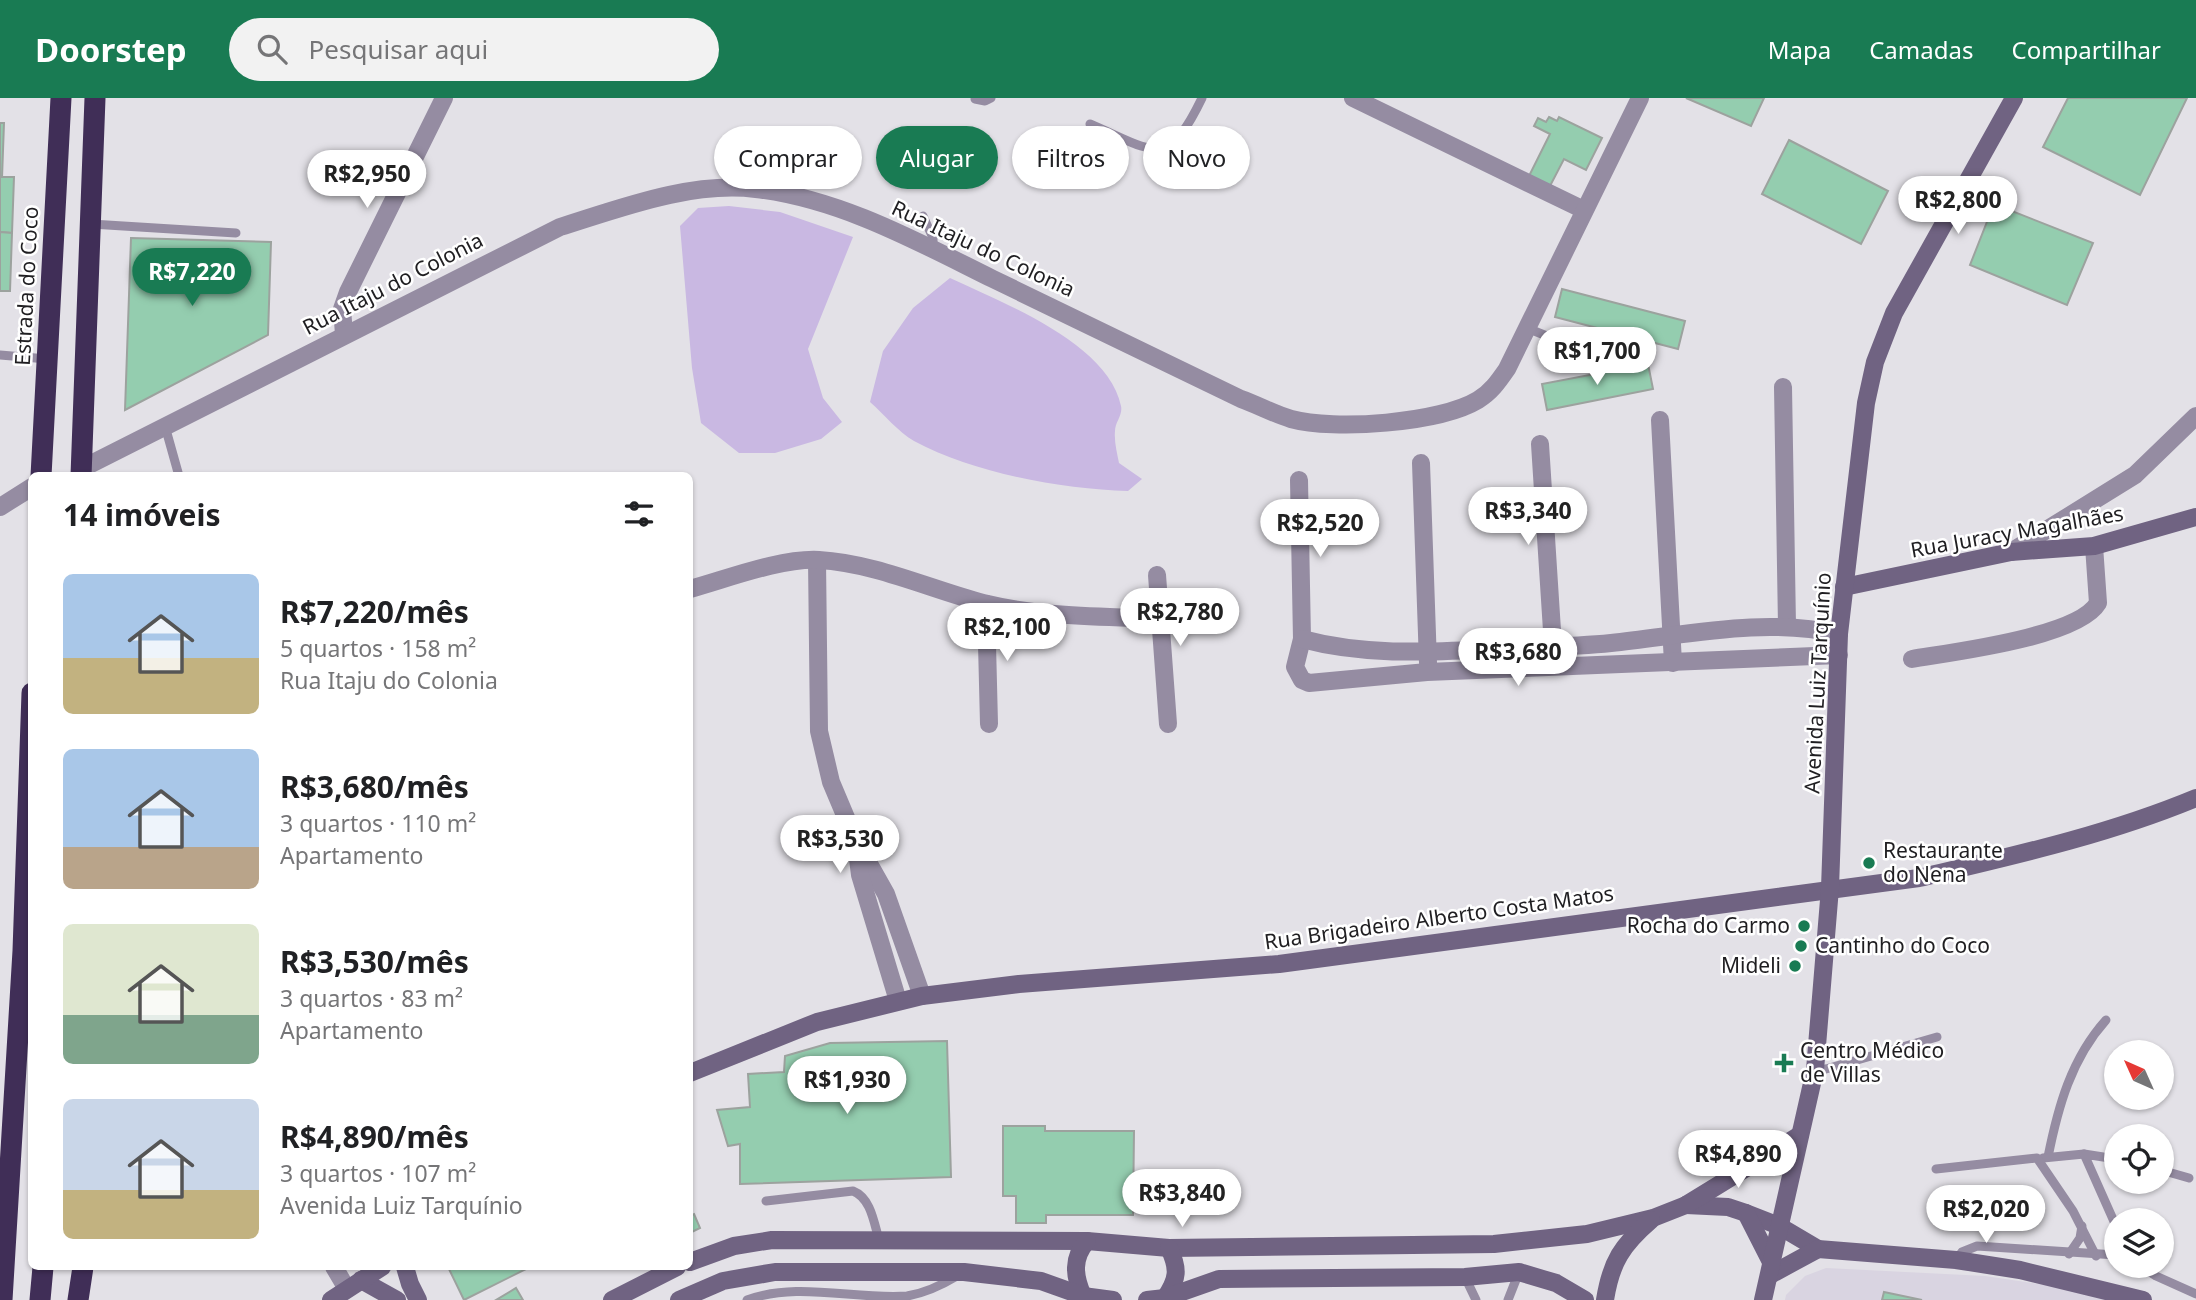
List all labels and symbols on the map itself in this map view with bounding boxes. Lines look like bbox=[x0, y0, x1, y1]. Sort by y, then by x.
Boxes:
pin: R$2,950 bbox=[302, 150, 432, 210]
pin: R$2,800 bbox=[1893, 176, 2023, 236]
street label: Rua Itaju do Colonia bbox=[887, 193, 1080, 303]
street label: Estrada do Coco bbox=[8, 206, 44, 366]
street label: Rua Itaju do Colonia bbox=[298, 225, 488, 341]
pin: R$7,220 bbox=[127, 248, 257, 308]
pin: R$1,700 bbox=[1532, 328, 1662, 387]
pin: R$3,340 bbox=[1463, 488, 1593, 547]
street label: Rua Juracy Magalhães bbox=[1908, 498, 2126, 564]
pin: R$2,520 bbox=[1255, 500, 1385, 559]
street label: Avenida Luiz Tarquínio bbox=[1797, 572, 1837, 794]
pin: R$2,780 bbox=[1115, 588, 1245, 648]
pin: R$2,100 bbox=[942, 603, 1072, 663]
pin: R$3,680 bbox=[1453, 628, 1583, 688]
pin: R$3,530 bbox=[775, 816, 905, 875]
place label: Restaurante do Nena bbox=[1883, 836, 2003, 888]
marker: Restaurante do Nena bbox=[1861, 855, 1877, 871]
street label: Rua Brigadeiro Alberto Costa Matos bbox=[1262, 879, 1615, 955]
place label: Rocha do Carmo bbox=[1627, 911, 1790, 939]
marker: Rocha do Carmo bbox=[1796, 918, 1812, 934]
place label: Cantinho do Coco bbox=[1815, 931, 1990, 959]
marker: Cantinho do Coco bbox=[1793, 938, 1809, 954]
place label: Mideli bbox=[1721, 951, 1781, 979]
marker: Mideli bbox=[1787, 958, 1803, 974]
place label: Centro Médico de Villas bbox=[1800, 1036, 1944, 1088]
north arrow bbox=[2104, 1040, 2174, 1110]
marker: Centro Médico de Villas bbox=[1774, 1053, 1794, 1073]
pin: R$1,930 bbox=[782, 1056, 912, 1116]
pin: R$4,890 bbox=[1673, 1130, 1803, 1190]
pin: R$3,840 bbox=[1117, 1170, 1247, 1229]
pin: R$2,020 bbox=[1921, 1186, 2051, 1245]

